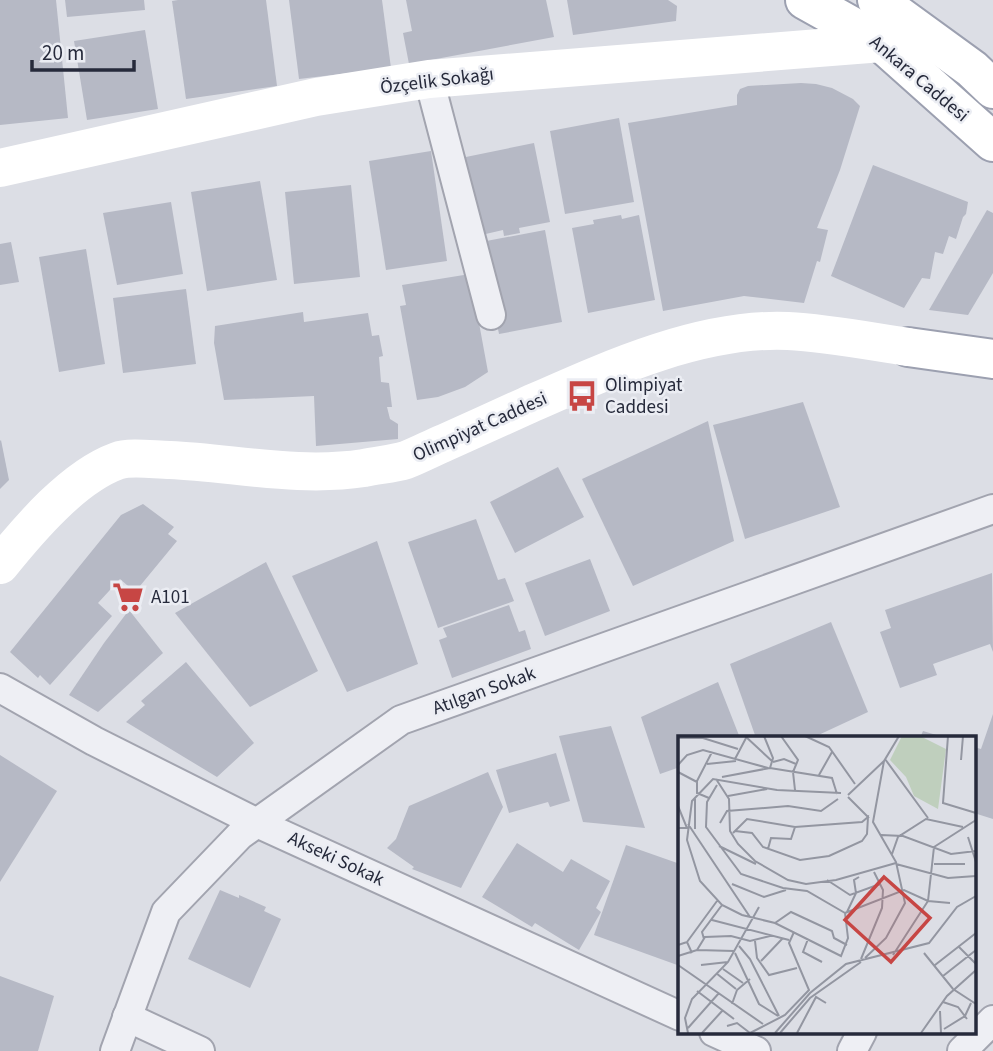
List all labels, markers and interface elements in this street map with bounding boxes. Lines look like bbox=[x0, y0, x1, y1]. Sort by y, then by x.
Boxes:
scale bar bbox=[32, 28, 133, 72]
street label: Ankara Caddesi bbox=[863, 29, 975, 129]
text: 20 m bbox=[42, 38, 84, 68]
street label: Özçelik Sokağı bbox=[379, 61, 495, 101]
place label: Oli̇mpi̇yat Caddesi̇ bbox=[605, 372, 683, 421]
bus stop icon: Oli̇mpi̇yat Caddesi̇ bbox=[565, 379, 599, 413]
street label: Olimpiyat Caddesi bbox=[408, 385, 552, 469]
supermarket icon: A101 bbox=[111, 580, 145, 614]
place label: A101 bbox=[151, 584, 190, 611]
street label: Atılgan Sokak bbox=[429, 660, 540, 722]
inset map bbox=[678, 736, 976, 1034]
street label: Akseki Sokak bbox=[283, 825, 389, 893]

